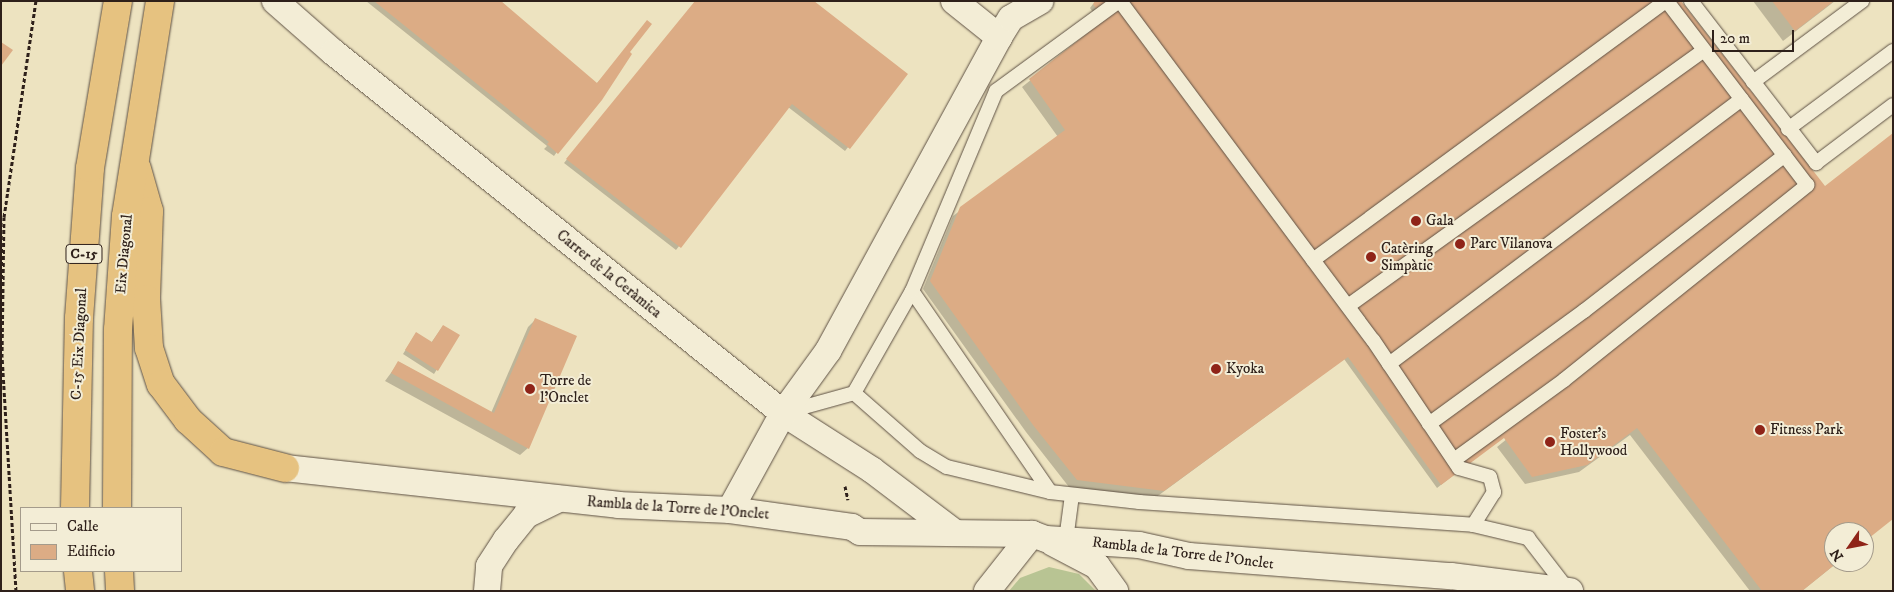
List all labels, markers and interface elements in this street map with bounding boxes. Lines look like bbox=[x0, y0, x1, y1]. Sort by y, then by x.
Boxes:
scale bar bbox=[1714, 20, 1796, 52]
text: 20 m bbox=[1720, 29, 1750, 48]
place label: Gala bbox=[1426, 212, 1454, 230]
street label: Eix Diagonal bbox=[112, 213, 136, 295]
marker: Gala bbox=[1410, 215, 1422, 227]
street label: Carrer de la Ceràmica bbox=[553, 226, 665, 322]
place label: Parc Vilanova bbox=[1470, 235, 1552, 253]
marker: Parc Vilanova bbox=[1454, 238, 1466, 250]
place label: Catèring Simpàtic bbox=[1381, 239, 1433, 274]
road number: C-15 bbox=[65, 242, 103, 266]
marker: Catèring Simpàtic bbox=[1365, 251, 1377, 263]
street label: C-15 Eix Diagonal bbox=[67, 288, 91, 400]
place label: Kyoka bbox=[1226, 360, 1264, 378]
marker: Kyoka bbox=[1210, 363, 1222, 375]
place label: Torre de l'Onclet bbox=[540, 371, 591, 406]
marker: Torre de l'Onclet bbox=[524, 383, 536, 395]
place label: Fitness Park bbox=[1770, 421, 1843, 439]
place label: Foster's Hollywood bbox=[1560, 424, 1627, 459]
marker: Fitness Park bbox=[1754, 424, 1766, 436]
marker: Foster's Hollywood bbox=[1544, 436, 1556, 448]
street label: Rambla de la Torre de l'Onclet bbox=[586, 493, 770, 523]
legend bbox=[20, 507, 182, 572]
text: Calle bbox=[67, 517, 99, 536]
north arrow bbox=[1824, 522, 1874, 572]
street label: Rambla de la Torre de l'Onclet bbox=[1091, 533, 1275, 573]
text: Edificio bbox=[67, 542, 115, 561]
text: N bbox=[1827, 545, 1848, 564]

